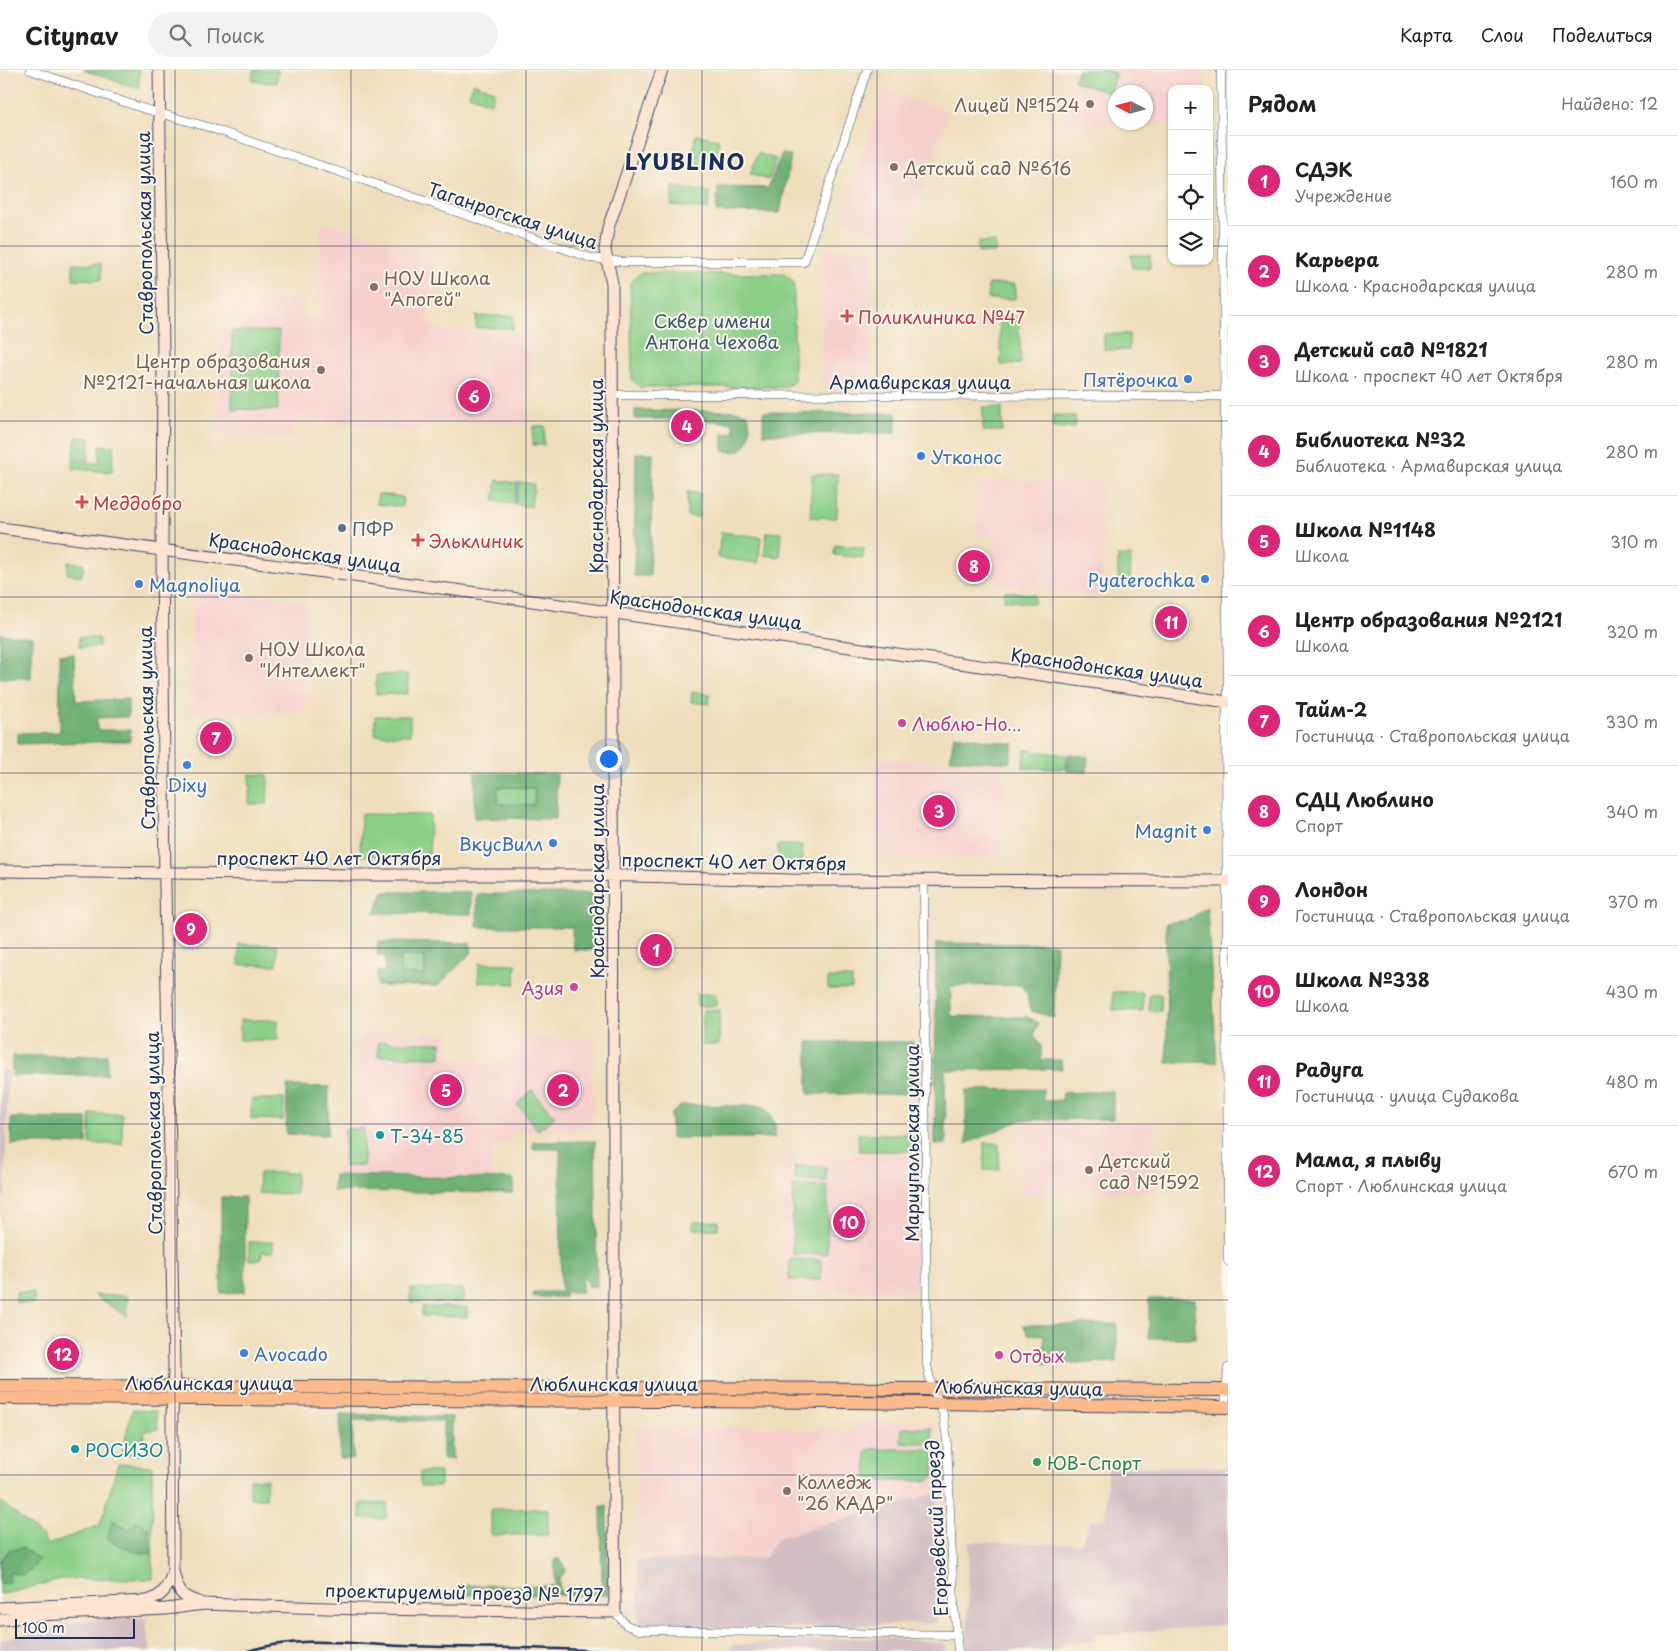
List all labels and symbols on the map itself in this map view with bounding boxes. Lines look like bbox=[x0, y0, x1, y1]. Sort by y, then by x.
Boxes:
north arrow bbox=[1108, 85, 1153, 130]
place label: Лицей №1524 bbox=[954, 91, 1080, 118]
marker: Лицей №1524 bbox=[1084, 98, 1096, 110]
street label: Ставропольская улица bbox=[129, 130, 159, 335]
district label: LYUBLINO bbox=[625, 144, 745, 177]
place label: Детский сад №616 bbox=[903, 154, 1071, 181]
marker: Детский сад №616 bbox=[888, 161, 900, 173]
street label: Таганрогская улица bbox=[424, 175, 602, 255]
place label: НОУ Школа "Апогей" bbox=[384, 264, 491, 312]
marker: НОУ Школа "Апогей" bbox=[368, 281, 380, 293]
place label: Поликлиника №47 bbox=[858, 303, 1025, 330]
park label: Сквер имени Антона Чехова bbox=[645, 307, 780, 355]
marker: Поликлиника №47 bbox=[840, 309, 854, 323]
place label: Центр образования №2121-начальная школа bbox=[83, 347, 312, 395]
marker: Центр образования №2121-начальная школа bbox=[315, 364, 327, 376]
place label: Пятёрочка bbox=[1083, 366, 1179, 393]
street label: Армавирская улица bbox=[829, 368, 1012, 395]
marker: Пятёрочка bbox=[1182, 373, 1194, 385]
pin: 6 bbox=[458, 377, 490, 415]
street label: Краснодарская улица bbox=[582, 378, 609, 574]
pin: 4 bbox=[671, 407, 703, 445]
place label: Утконос bbox=[931, 443, 1002, 470]
marker: Утконос bbox=[915, 450, 927, 462]
place label: Меддобро bbox=[93, 489, 182, 516]
marker: Меддобро bbox=[75, 495, 89, 509]
place label: ПФР bbox=[352, 515, 394, 542]
marker: ПФР bbox=[336, 522, 348, 534]
street label: Краснодонская улица bbox=[207, 525, 403, 579]
place label: Эльклиник bbox=[429, 527, 524, 554]
marker: Эльклиник bbox=[411, 533, 425, 547]
pin: 8 bbox=[958, 547, 990, 585]
place label: Pyaterochka bbox=[1088, 566, 1196, 593]
place label: Magnoliya bbox=[149, 571, 241, 598]
marker: Pyaterochka bbox=[1199, 573, 1211, 585]
marker: Magnoliya bbox=[133, 578, 145, 590]
street label: Краснодонская улица bbox=[608, 582, 804, 636]
pin: 11 bbox=[1155, 603, 1187, 641]
street label: Ставропольская улица bbox=[131, 625, 161, 830]
place label: НОУ Школа "Интеллект" bbox=[259, 635, 366, 683]
street label: Краснодонская улица bbox=[1009, 640, 1205, 694]
marker: НОУ Школа "Интеллект" bbox=[243, 652, 255, 664]
place label: Люблю-Но... bbox=[912, 710, 1021, 737]
marker: Люблю-Но... bbox=[896, 717, 908, 729]
pin: 7 bbox=[200, 719, 232, 757]
your location bbox=[596, 746, 622, 772]
marker: Dixy bbox=[181, 759, 193, 771]
place label: Dixy bbox=[167, 771, 207, 798]
street label: Краснодарская улица bbox=[583, 783, 610, 979]
pin: 3 bbox=[923, 792, 955, 830]
place label: Magnit bbox=[1135, 817, 1197, 844]
marker: Magnit bbox=[1201, 824, 1213, 836]
place label: ВкусВилл bbox=[458, 830, 543, 857]
marker: ВкусВилл bbox=[547, 837, 559, 849]
street label: проспект 40 лет Октября bbox=[216, 844, 442, 871]
street label: проспект 40 лет Октября bbox=[621, 846, 847, 876]
pin: 9 bbox=[175, 910, 207, 948]
pin: 1 bbox=[640, 931, 672, 969]
place label: Азия bbox=[521, 974, 564, 1001]
marker: Азия bbox=[568, 981, 580, 993]
street label: Ставропольская улица bbox=[138, 1030, 168, 1235]
street label: Мариупольская улица bbox=[898, 1043, 925, 1242]
pin: 5 bbox=[430, 1071, 462, 1109]
pin: 2 bbox=[547, 1071, 579, 1109]
place label: Т-34-85 bbox=[390, 1122, 464, 1149]
marker: Т-34-85 bbox=[374, 1129, 386, 1141]
place label: Детский сад №1592 bbox=[1098, 1147, 1200, 1195]
marker: Детский сад №1592 bbox=[1083, 1164, 1095, 1176]
pin: 10 bbox=[833, 1203, 865, 1241]
pin: 12 bbox=[47, 1335, 79, 1373]
place label: Avocado bbox=[254, 1340, 328, 1367]
place label: Отдых bbox=[1009, 1342, 1064, 1369]
marker: Avocado bbox=[238, 1347, 250, 1359]
marker: Отдых bbox=[993, 1349, 1005, 1361]
street label: Люблинская улица bbox=[125, 1369, 294, 1396]
street label: Люблинская улица bbox=[530, 1370, 699, 1397]
street label: Люблинская улица bbox=[935, 1372, 1104, 1402]
place label: РОСИЗО bbox=[85, 1436, 164, 1463]
street label: Егорьевский проезд bbox=[918, 1439, 954, 1617]
marker: РОСИЗО bbox=[69, 1443, 81, 1455]
place label: ЮВ-Спорт bbox=[1047, 1449, 1141, 1476]
marker: ЮВ-Спорт bbox=[1031, 1456, 1043, 1468]
place label: Колледж "26 КАДР" bbox=[797, 1468, 893, 1516]
marker: Колледж "26 КАДР" bbox=[781, 1485, 793, 1497]
street label: проектируемый проезд № 1797 bbox=[325, 1576, 603, 1608]
scale bar bbox=[15, 1616, 135, 1639]

